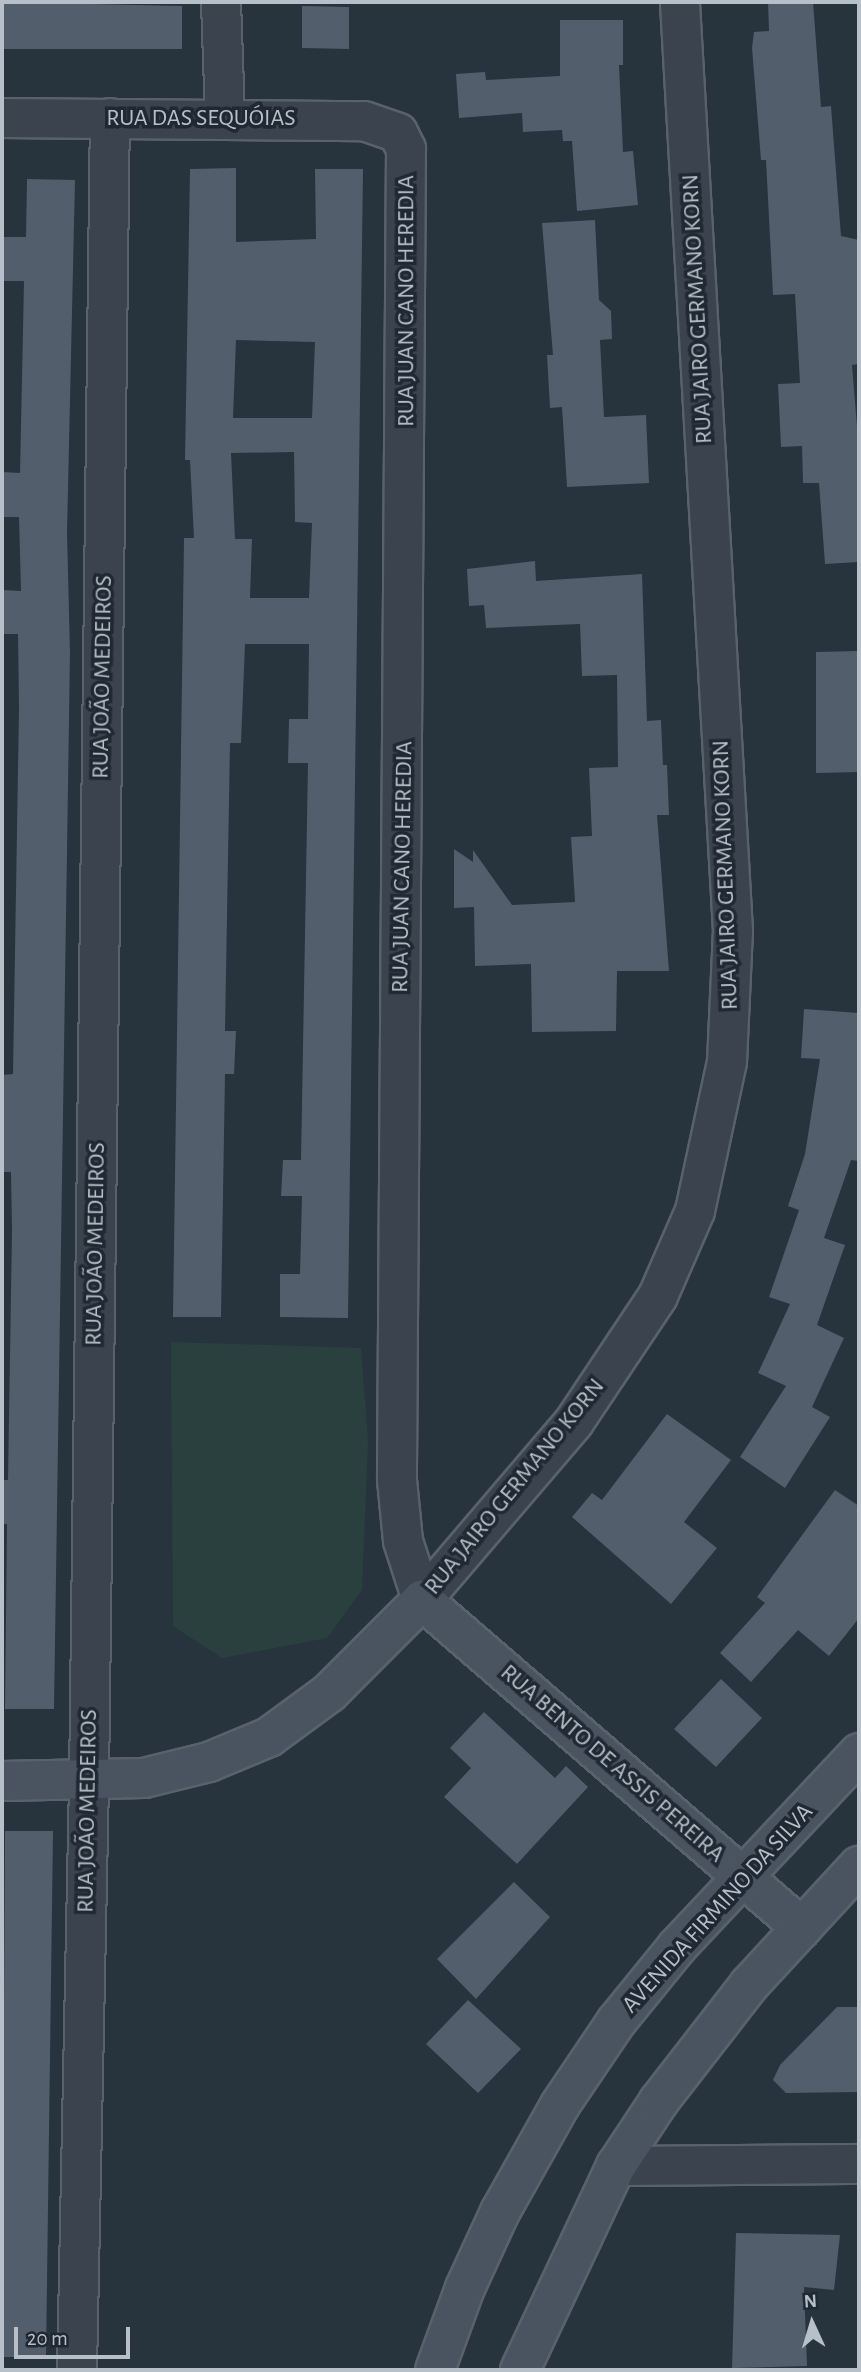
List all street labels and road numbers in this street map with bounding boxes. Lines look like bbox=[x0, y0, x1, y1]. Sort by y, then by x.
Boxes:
street label: RUA DAS SEQUÓIAS bbox=[106, 105, 296, 133]
street label: RUA JAIRO GERMANO KORN bbox=[677, 173, 719, 445]
street label: RUA JUAN CANO HEREDIA bbox=[393, 175, 421, 427]
street label: RUA JOÃO MEDEIROS bbox=[87, 575, 119, 779]
street label: RUA JAIRO GERMANO KORN bbox=[707, 740, 745, 1010]
street label: RUA JUAN CANO HEREDIA bbox=[386, 741, 420, 993]
street label: RUA JOÃO MEDEIROS bbox=[80, 1142, 112, 1346]
street label: RUA JAIRO GERMANO KORN bbox=[419, 1373, 611, 1601]
street label: RUA BENTO DE ASSIS PEREIRA bbox=[494, 1659, 730, 1869]
street label: RUA JOÃO MEDEIROS bbox=[72, 1709, 104, 1913]
street label: AVENIDA FIRMINO DA SILVA bbox=[616, 1799, 820, 2019]

